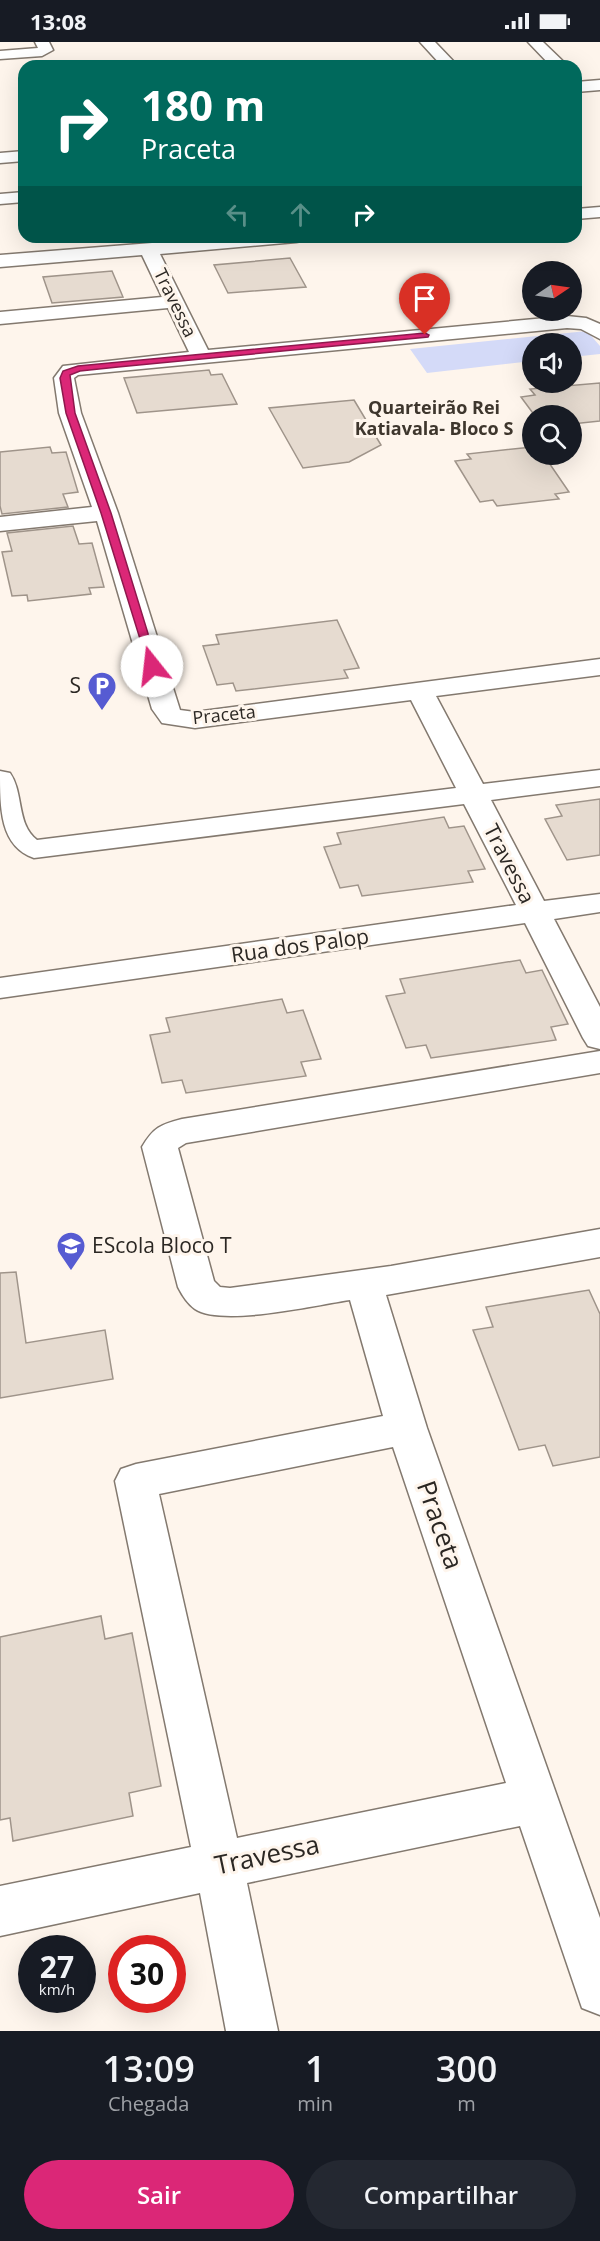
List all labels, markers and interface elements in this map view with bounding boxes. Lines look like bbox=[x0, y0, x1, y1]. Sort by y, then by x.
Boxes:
text: 13:08 bbox=[30, 6, 87, 36]
text: 180 m bbox=[141, 76, 265, 133]
icon: right bbox=[42, 84, 120, 162]
text: Praceta bbox=[141, 130, 236, 167]
icon: left bbox=[221, 198, 254, 231]
icon: ahead bbox=[284, 198, 317, 231]
icon: right bbox=[347, 198, 380, 231]
north arrow bbox=[522, 261, 582, 321]
map controls bbox=[522, 261, 582, 465]
street label: Travessa bbox=[149, 264, 203, 341]
pin bbox=[399, 273, 450, 335]
icon: arrive bbox=[408, 282, 441, 315]
button: sound bbox=[522, 333, 582, 393]
district label: Quarteirão Rei Katiavala- Bloco S bbox=[355, 395, 513, 440]
button: search bbox=[522, 405, 582, 465]
position arrow bbox=[120, 634, 184, 698]
parking icon: S bbox=[86, 670, 118, 712]
place label: S bbox=[69, 671, 81, 699]
street label: Praceta bbox=[191, 699, 257, 729]
street label: Travessa bbox=[478, 819, 542, 908]
street label: Rua dos Palop bbox=[229, 921, 371, 969]
school or university icon: EScola Bloco T bbox=[55, 1230, 87, 1272]
place label: EScola Bloco T bbox=[92, 1231, 232, 1259]
street label: Praceta bbox=[409, 1476, 473, 1574]
street label: Travessa bbox=[211, 1825, 322, 1883]
speed limit sign: 30 bbox=[108, 1935, 186, 2013]
text: 27 bbox=[40, 1946, 74, 1987]
text: km/h bbox=[39, 1979, 75, 1999]
text: 13:09 bbox=[103, 2044, 195, 2093]
text: 1 bbox=[305, 2044, 326, 2093]
text: 300 bbox=[436, 2044, 497, 2093]
text: Chegada bbox=[108, 2090, 189, 2117]
text: min bbox=[297, 2090, 333, 2117]
text: m bbox=[457, 2090, 476, 2117]
button: Sair bbox=[24, 2160, 294, 2229]
button: Compartilhar bbox=[306, 2160, 576, 2229]

